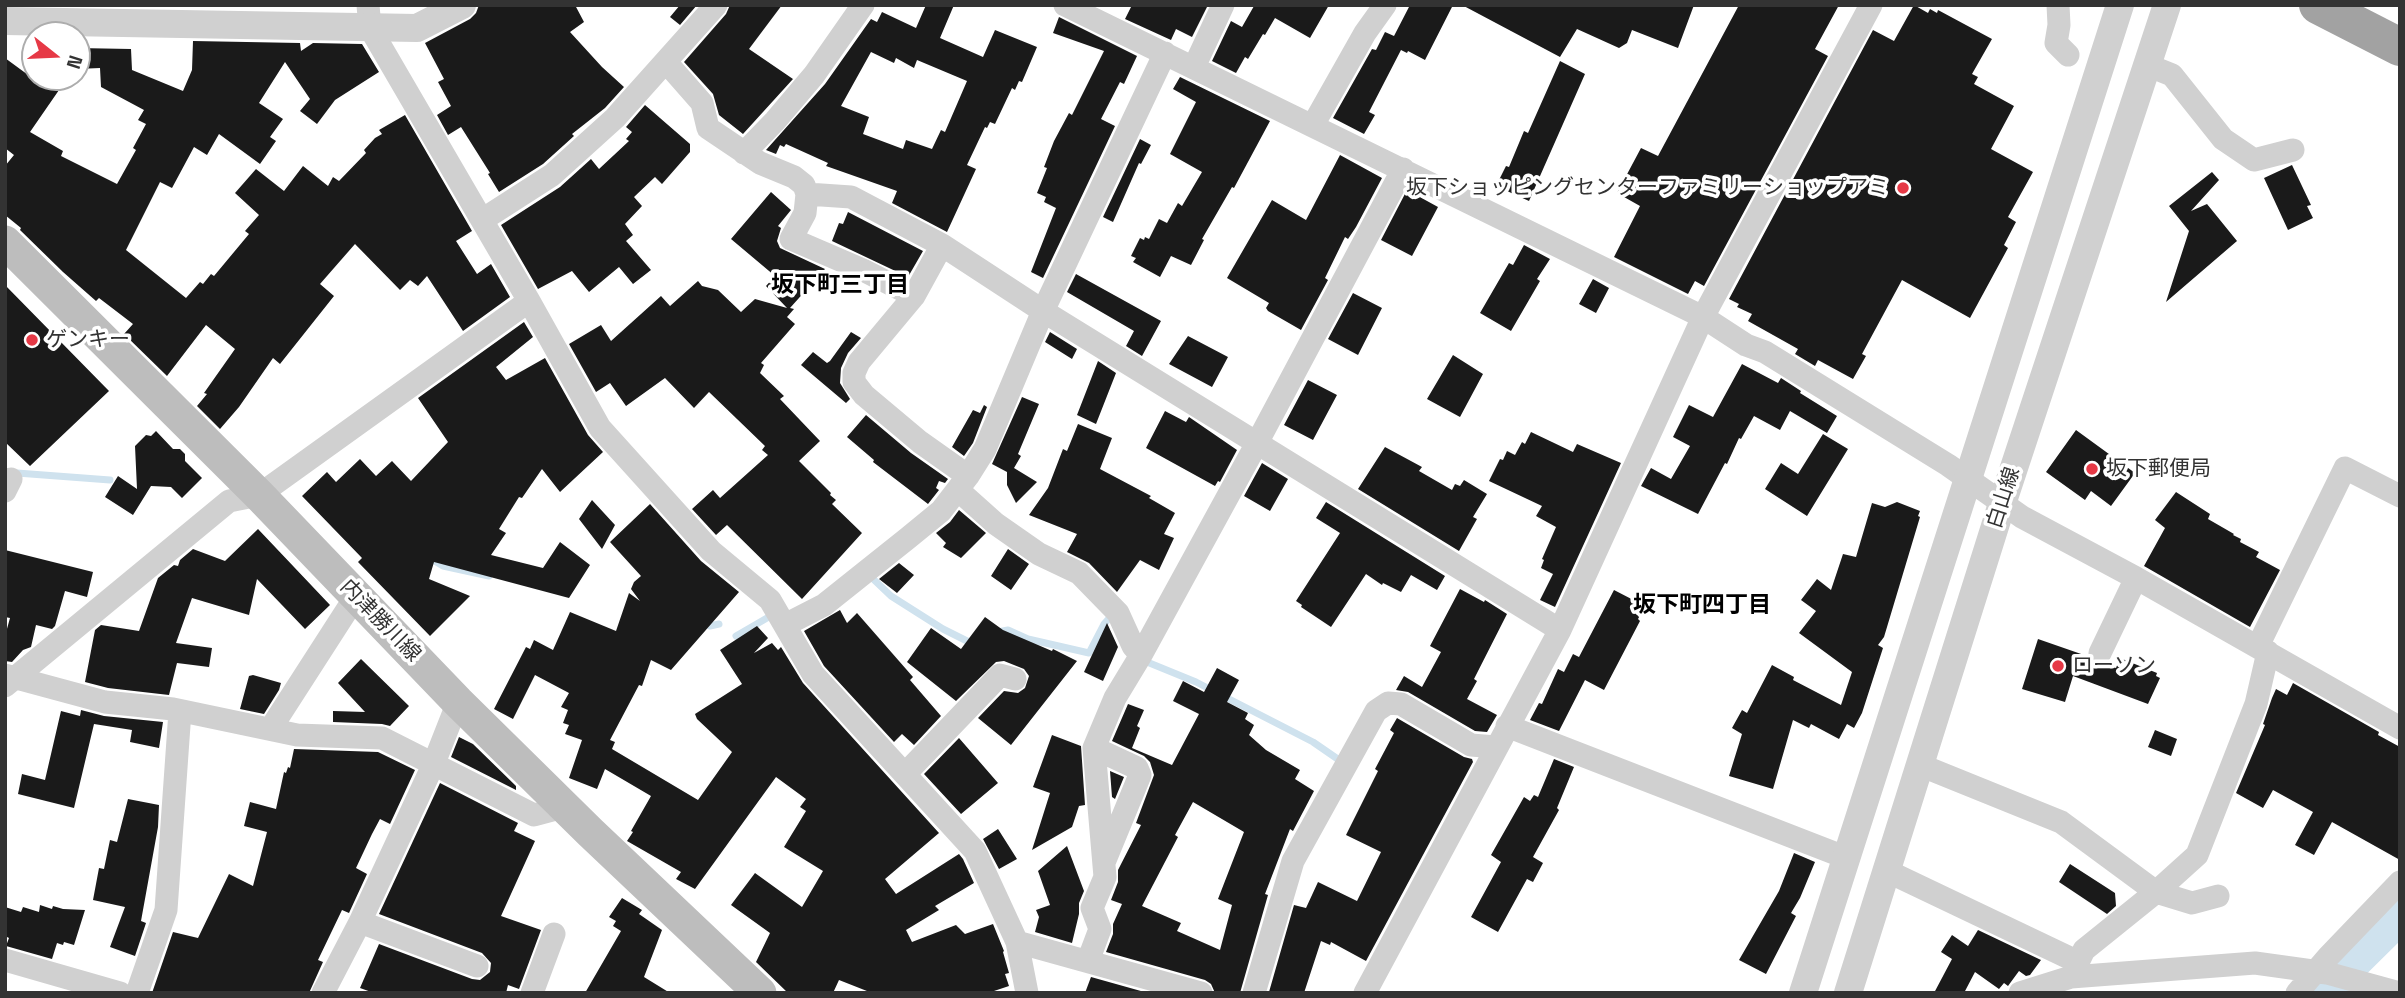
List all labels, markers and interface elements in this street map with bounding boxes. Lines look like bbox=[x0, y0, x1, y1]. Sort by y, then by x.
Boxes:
north arrow bbox=[21, 21, 91, 91]
text: N bbox=[61, 52, 88, 72]
place label: 坂下ショッピングセンターファミリーショップアミ bbox=[1406, 175, 1889, 201]
marker: 坂下ショッピングセンターファミリーショップアミ bbox=[1895, 180, 1911, 196]
district label: 坂下町三丁目 bbox=[771, 272, 909, 300]
place label: ゲンキー bbox=[46, 327, 130, 353]
marker: ゲンキー bbox=[24, 332, 40, 348]
place label: 坂下郵便局 bbox=[2106, 456, 2211, 482]
marker: 坂下郵便局 bbox=[2084, 461, 2100, 477]
street label: 白山線 bbox=[1982, 464, 2026, 532]
street label: 内津勝川線 bbox=[334, 574, 426, 668]
district label: 坂下町四丁目 bbox=[1633, 592, 1771, 620]
place label: ローソン bbox=[2072, 653, 2156, 679]
marker: ローソン bbox=[2050, 658, 2066, 674]

